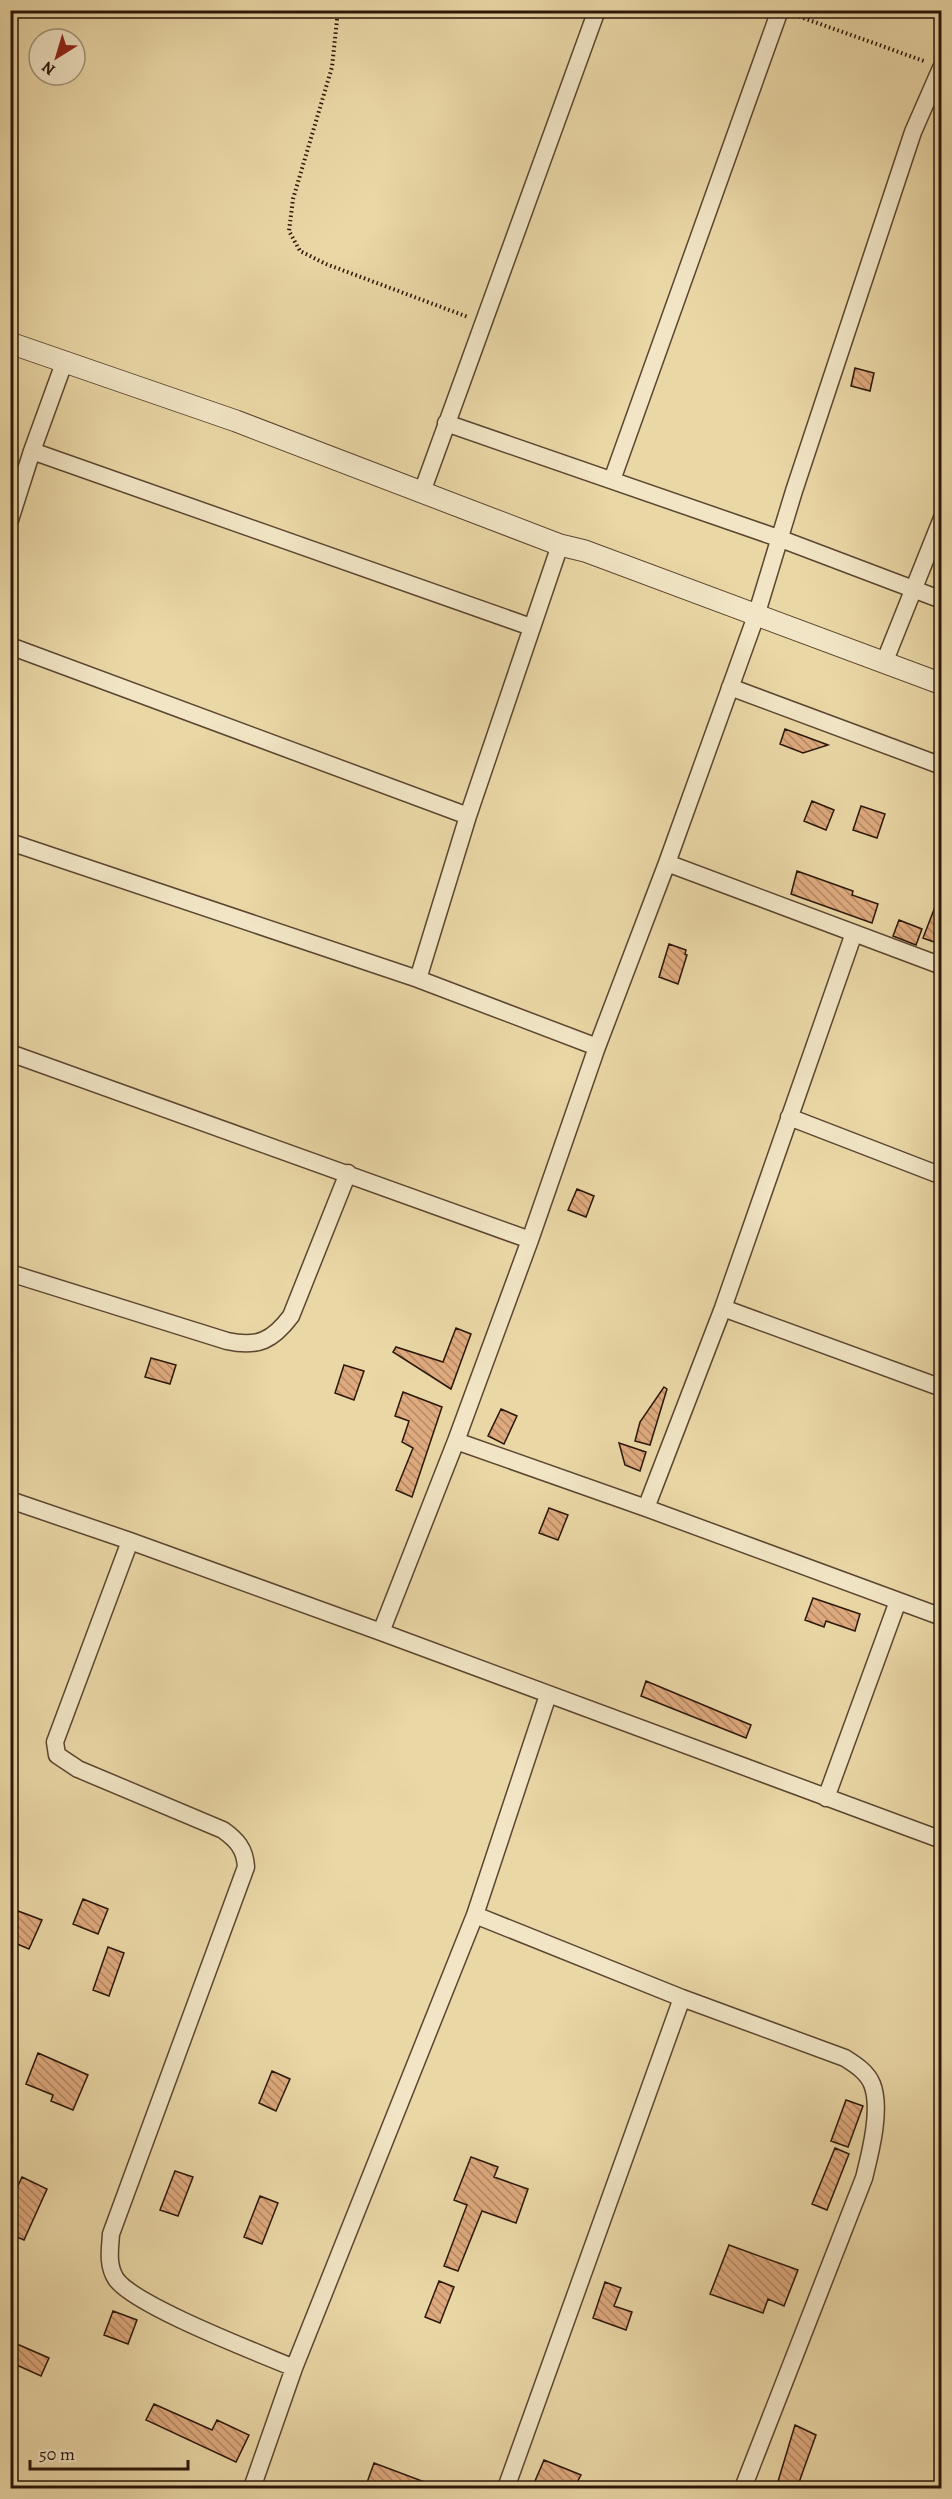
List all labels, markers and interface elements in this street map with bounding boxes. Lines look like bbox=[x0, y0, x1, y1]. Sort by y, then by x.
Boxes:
north arrow bbox=[27, 27, 87, 87]
text: N bbox=[37, 56, 60, 80]
scale bar bbox=[30, 2433, 188, 2471]
text: 50 m bbox=[39, 2442, 75, 2466]

